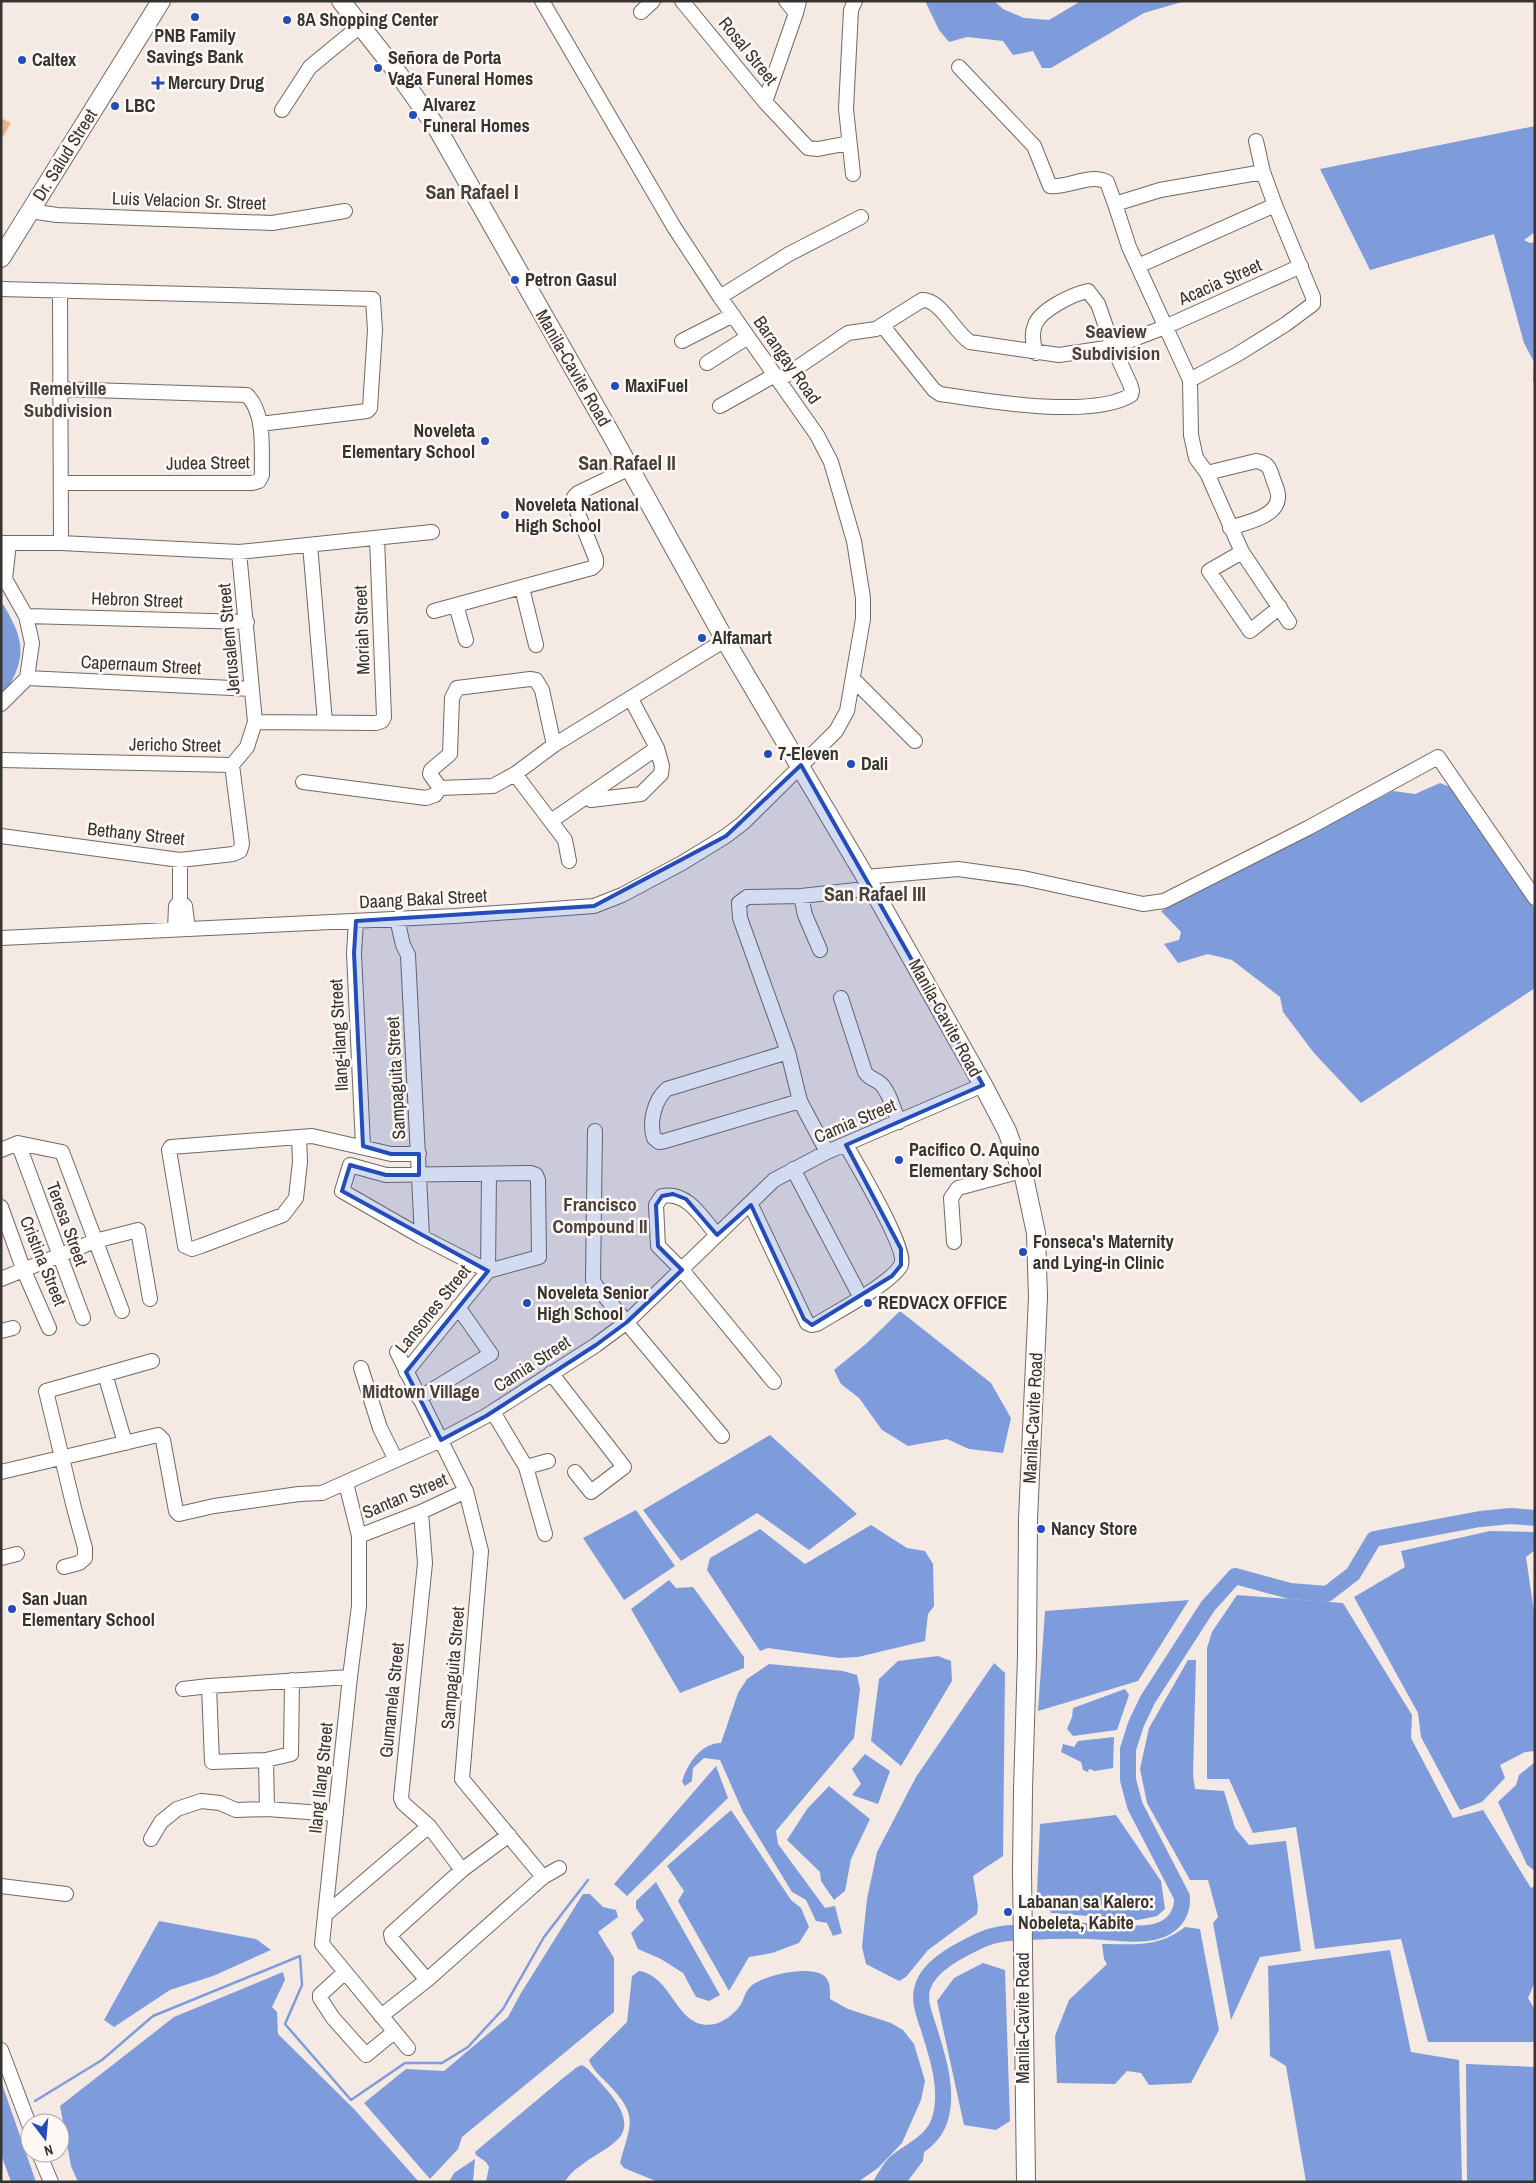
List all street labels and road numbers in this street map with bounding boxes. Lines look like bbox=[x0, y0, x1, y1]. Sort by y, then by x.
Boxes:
street label: Rosal Street bbox=[713, 11, 784, 90]
street label: Dr. Salud Street bbox=[26, 104, 103, 206]
street label: Luis Velacion Sr. Street bbox=[111, 185, 267, 216]
street label: Acacia Street bbox=[1173, 252, 1265, 311]
street label: Manila-Cavite Road bbox=[530, 305, 617, 431]
street label: Barangay Road bbox=[748, 311, 827, 409]
street label: Judea Street bbox=[166, 449, 250, 476]
street label: Jerusalem Street bbox=[211, 582, 246, 696]
street label: Hebron Street bbox=[91, 585, 183, 614]
street label: Moriah Street bbox=[347, 585, 376, 675]
street label: Capernaum Street bbox=[80, 649, 202, 680]
street label: Jericho Street bbox=[129, 731, 221, 758]
street label: Bethany Street bbox=[86, 816, 186, 851]
street label: Daang Bakal Street bbox=[358, 883, 488, 914]
street label: Manila-Cavite Road bbox=[903, 954, 988, 1081]
street label: Ilang-ilang Street bbox=[323, 978, 354, 1092]
street label: Sampaguita Street bbox=[380, 1016, 411, 1140]
street label: Camia Street bbox=[810, 1092, 900, 1149]
street label: Teresa Street bbox=[41, 1178, 94, 1269]
street label: Cristina Street bbox=[14, 1212, 73, 1310]
street label: Lansones Street bbox=[389, 1259, 476, 1358]
street label: Camia Street bbox=[488, 1329, 575, 1398]
street label: Manila-Cavite Road bbox=[1017, 1352, 1048, 1484]
street label: Santan Street bbox=[358, 1466, 451, 1525]
street label: Sampaguita Street bbox=[435, 1606, 470, 1730]
street label: Gumamela Street bbox=[373, 1641, 410, 1759]
street label: Ilang Ilang Street bbox=[302, 1721, 339, 1835]
street label: Manila-Cavite Road bbox=[1010, 1952, 1035, 2084]

